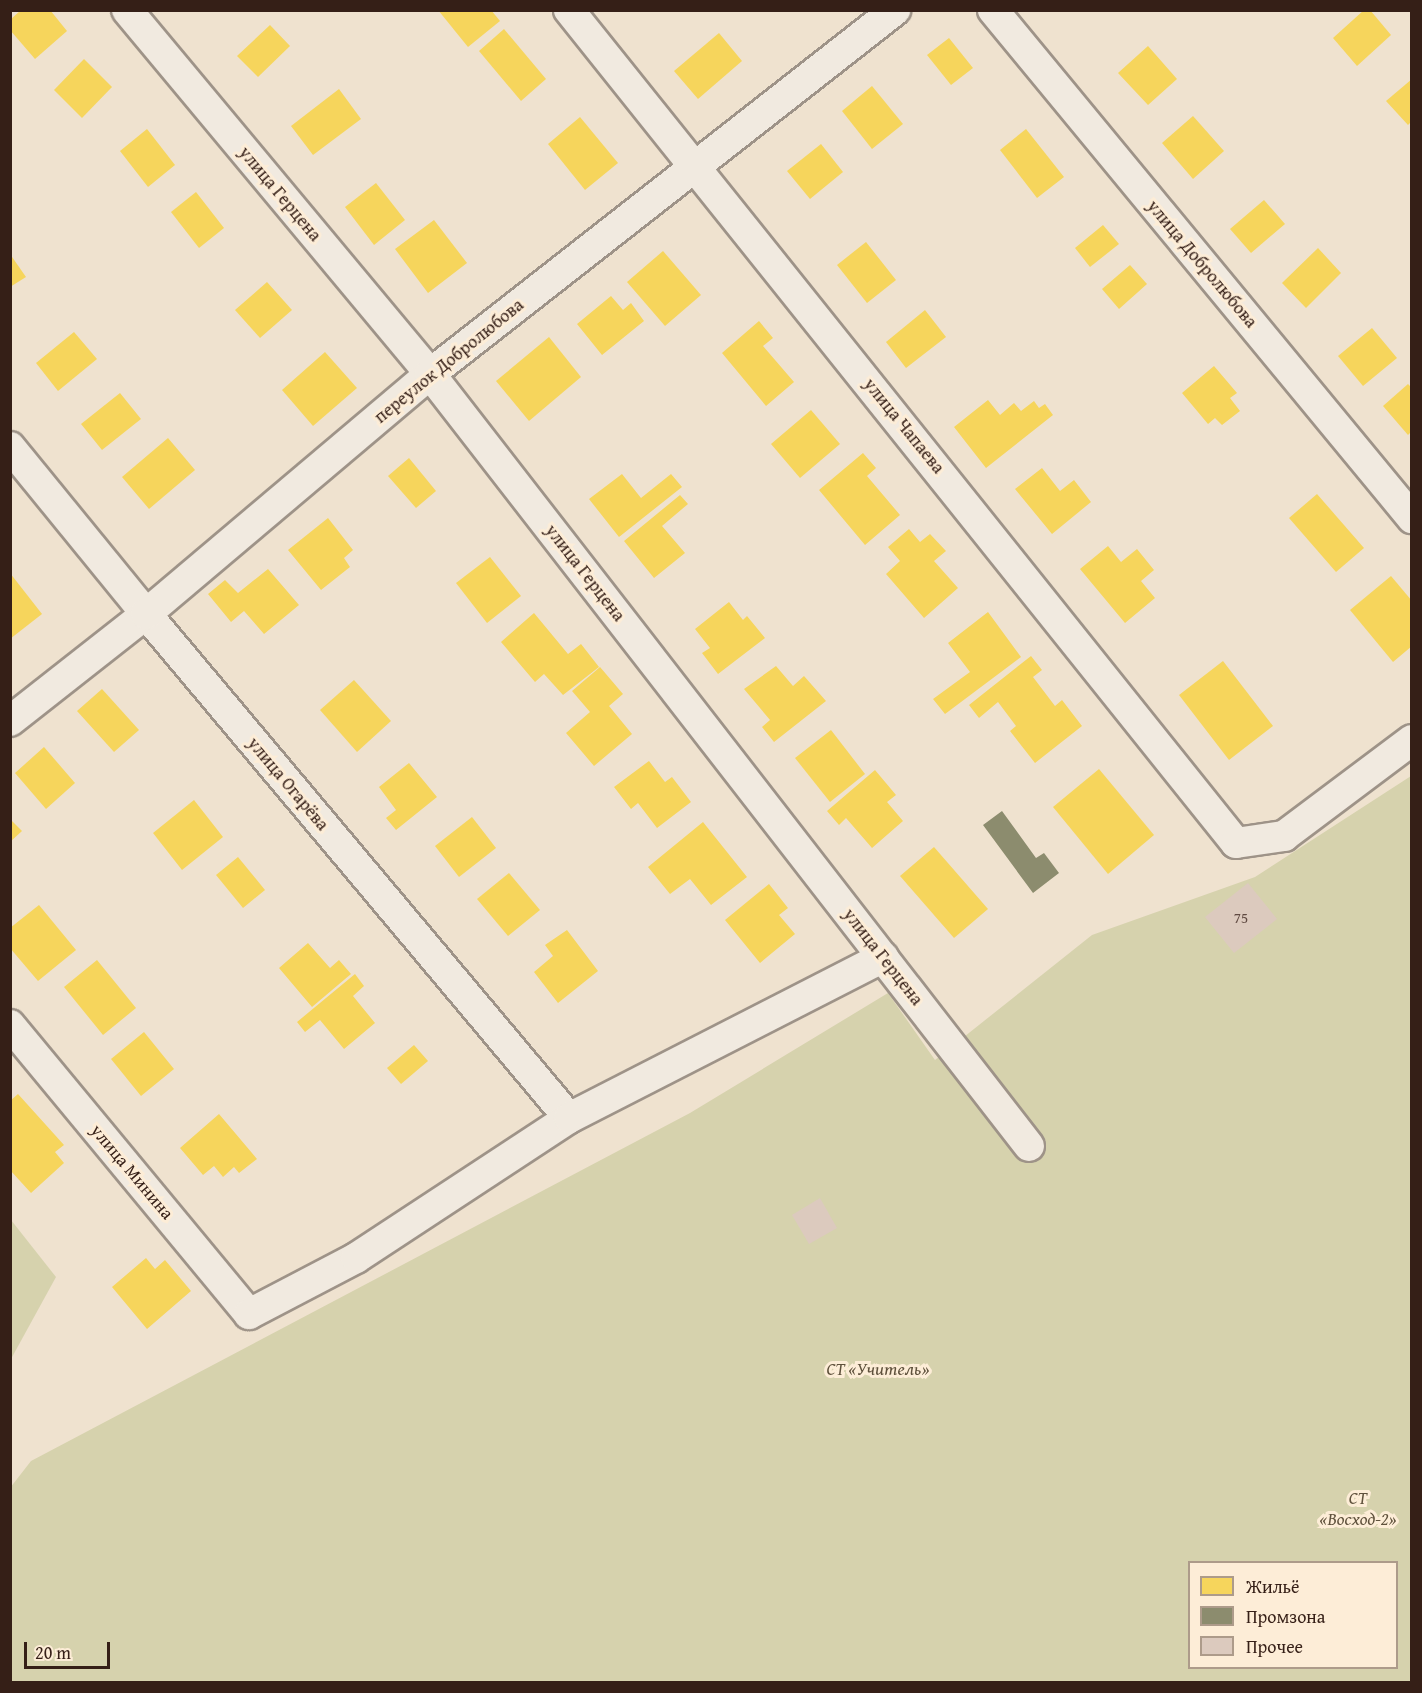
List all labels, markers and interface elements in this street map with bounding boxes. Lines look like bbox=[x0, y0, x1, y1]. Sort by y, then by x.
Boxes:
street label: улица Герцена bbox=[234, 142, 326, 246]
street label: улица Добролюбова bbox=[1142, 196, 1262, 332]
street label: переулок Добролюбова bbox=[370, 294, 528, 428]
street label: улица Чапаева bbox=[859, 374, 949, 478]
street label: улица Герцена bbox=[540, 520, 630, 626]
street label: улица Огарёва bbox=[243, 733, 333, 835]
street label: улица Герцена bbox=[838, 904, 928, 1010]
house number: 75 bbox=[1234, 909, 1248, 927]
street label: улица Минина bbox=[86, 1120, 178, 1224]
park label: СТ «Учитель» bbox=[827, 1358, 929, 1380]
park label: СТ «Восход-2» bbox=[1320, 1488, 1396, 1530]
legend bbox=[1188, 1561, 1398, 1669]
text: Жильё bbox=[1246, 1573, 1300, 1600]
text: Промзона bbox=[1246, 1603, 1325, 1630]
scale bar bbox=[27, 1630, 112, 1668]
text: Прочее bbox=[1246, 1633, 1303, 1660]
text: 20 m bbox=[35, 1639, 71, 1666]

